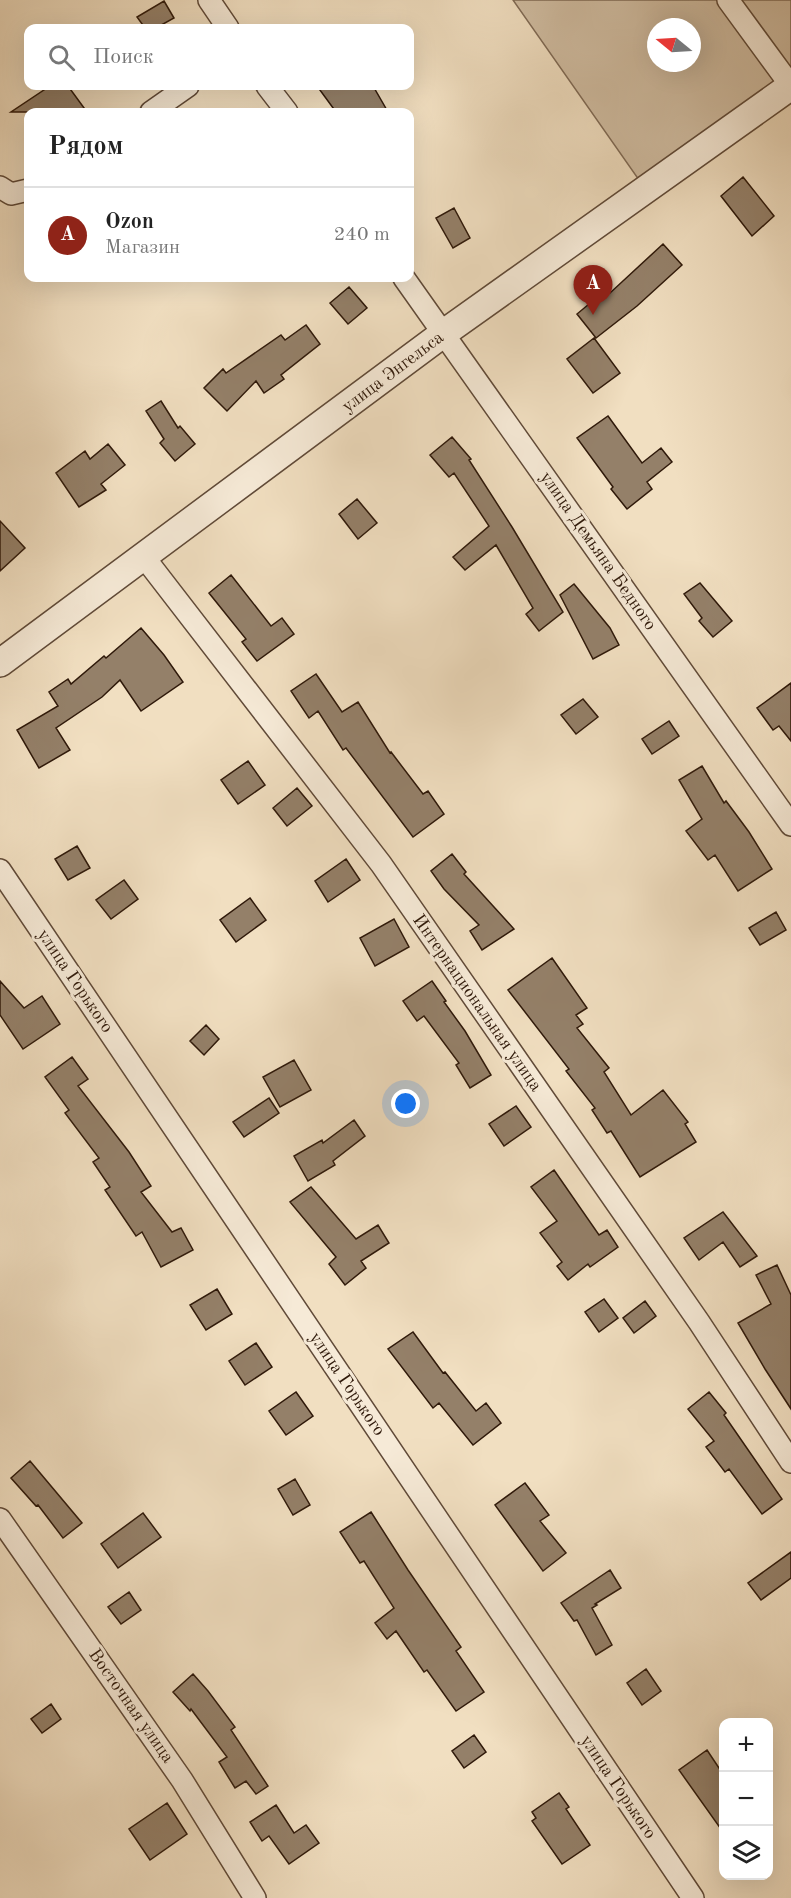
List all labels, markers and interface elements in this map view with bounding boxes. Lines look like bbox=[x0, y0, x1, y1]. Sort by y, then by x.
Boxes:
north arrow bbox=[647, 18, 701, 72]
search box bbox=[24, 24, 414, 90]
icon: search bbox=[45, 41, 78, 74]
text: Поиск bbox=[93, 46, 154, 68]
text: Рядом bbox=[48, 134, 123, 160]
text: Ozon bbox=[105, 211, 154, 233]
text: A bbox=[60, 225, 75, 245]
text: 240 m bbox=[334, 225, 390, 245]
text: Магазин bbox=[105, 238, 180, 258]
pin: A bbox=[574, 266, 612, 315]
street label: улица Энгельса bbox=[339, 328, 447, 416]
street label: улица Демьяна Бедного bbox=[536, 468, 660, 634]
street label: Интернациональная улица bbox=[409, 911, 545, 1095]
street label: улица Горького bbox=[34, 926, 116, 1036]
your location bbox=[391, 1089, 420, 1118]
street label: улица Горького bbox=[306, 1329, 388, 1439]
street label: Восточная улица bbox=[85, 1646, 177, 1766]
map controls bbox=[719, 1718, 773, 1880]
button: + bbox=[719, 1718, 773, 1772]
street label: улица Горького bbox=[577, 1732, 659, 1842]
button: − bbox=[719, 1772, 773, 1826]
button: layers bbox=[719, 1826, 773, 1880]

